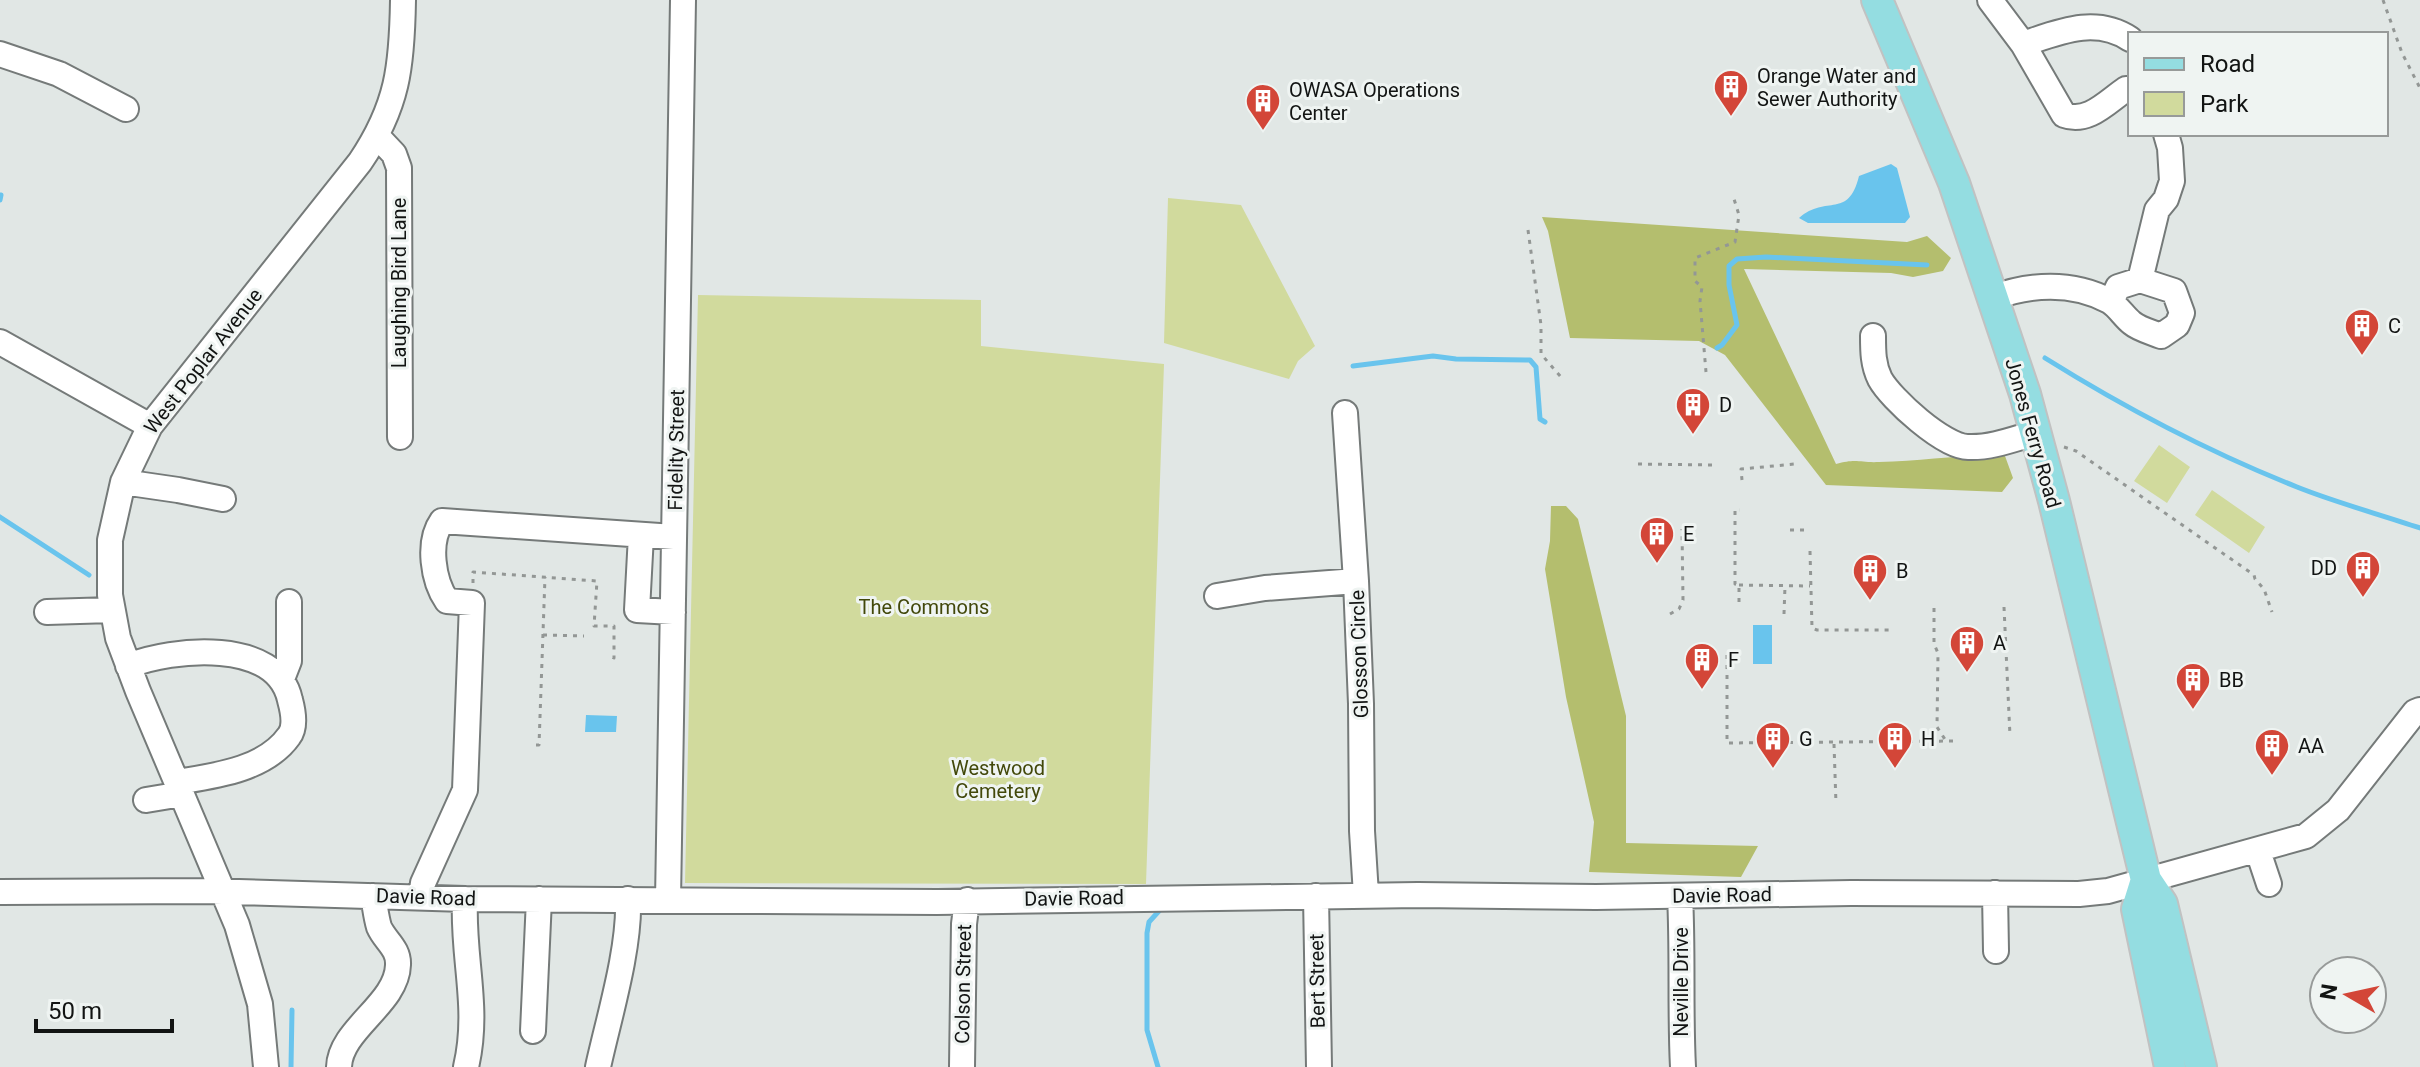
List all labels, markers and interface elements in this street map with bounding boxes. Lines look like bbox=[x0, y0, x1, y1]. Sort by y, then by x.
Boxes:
legend bbox=[2128, 32, 2388, 136]
text: Road bbox=[2200, 50, 2255, 78]
place label: Orange Water and Sewer Authority bbox=[1757, 64, 1916, 111]
building icon: Orange Water and Sewer Authority bbox=[1712, 68, 1750, 118]
place label: OWASA Operations Center bbox=[1289, 78, 1460, 125]
building icon: OWASA Operations Center bbox=[1244, 82, 1282, 132]
text: Park bbox=[2200, 90, 2249, 118]
street label: Laughing Bird Lane bbox=[387, 198, 411, 368]
street label: West Poplar Avenue bbox=[139, 284, 267, 438]
building icon: C bbox=[2343, 307, 2381, 357]
place label: C bbox=[2388, 314, 2401, 338]
street label: Jones Ferry Road bbox=[2000, 355, 2066, 511]
building icon: D bbox=[1674, 386, 1712, 436]
street label: Fidelity Street bbox=[663, 389, 689, 511]
place label: D bbox=[1719, 393, 1732, 417]
building icon: E bbox=[1638, 515, 1676, 565]
place label: E bbox=[1683, 522, 1694, 546]
building icon: DD bbox=[2344, 549, 2382, 599]
building icon: B bbox=[1851, 552, 1889, 602]
place label: DD bbox=[2311, 556, 2337, 580]
place label: B bbox=[1896, 559, 1908, 583]
street label: Glosson Circle bbox=[1345, 589, 1373, 719]
park label: The Commons bbox=[859, 595, 989, 619]
building icon: A bbox=[1948, 624, 1986, 674]
place label: A bbox=[1993, 631, 2006, 655]
building icon: F bbox=[1683, 641, 1721, 691]
place label: F bbox=[1728, 648, 1739, 672]
building icon: BB bbox=[2174, 661, 2212, 711]
place label: BB bbox=[2219, 668, 2244, 692]
building icon: G bbox=[1754, 720, 1792, 770]
building icon: H bbox=[1876, 720, 1914, 770]
place label: G bbox=[1799, 727, 1813, 751]
place label: H bbox=[1921, 727, 1935, 751]
building icon: AA bbox=[2253, 727, 2291, 777]
place label: AA bbox=[2298, 734, 2324, 758]
park label: Westwood Cemetery bbox=[951, 756, 1045, 803]
street label: Davie Road bbox=[1672, 882, 1772, 908]
street label: Davie Road bbox=[376, 883, 476, 911]
street label: Davie Road bbox=[1024, 885, 1124, 911]
street label: Colson Street bbox=[950, 924, 976, 1044]
street label: Neville Drive bbox=[1669, 927, 1693, 1037]
street label: Bert Street bbox=[1304, 933, 1330, 1029]
north arrow bbox=[2308, 955, 2388, 1035]
text: N bbox=[2315, 982, 2342, 1002]
scale bar bbox=[36, 983, 172, 1033]
text: 50 m bbox=[48, 997, 102, 1025]

